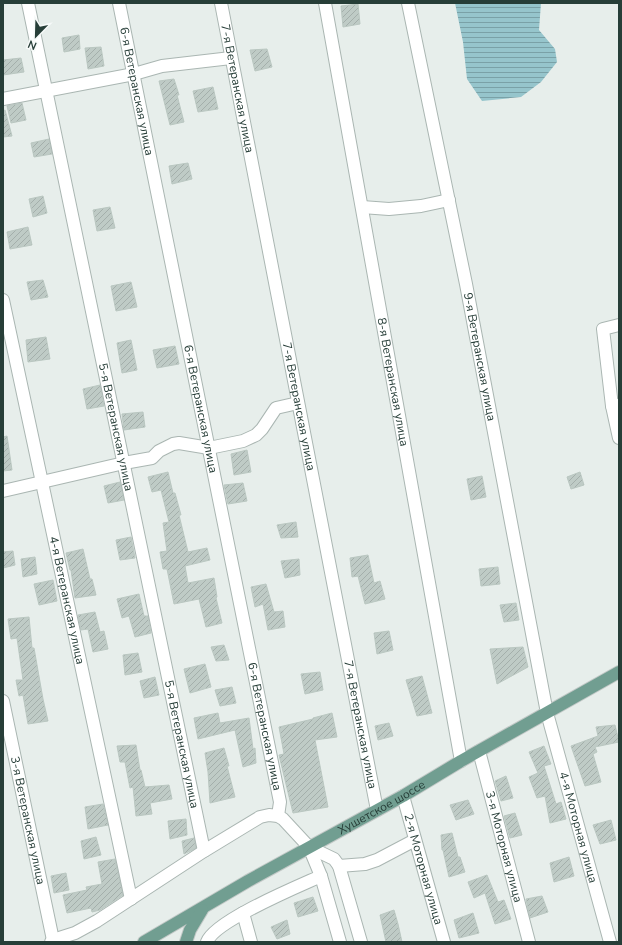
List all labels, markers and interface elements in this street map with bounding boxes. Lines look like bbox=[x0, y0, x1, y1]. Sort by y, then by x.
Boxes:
north arrow bbox=[16, 16, 56, 56]
street label: 7-я Ветеранская улица bbox=[217, 23, 258, 154]
street label: 6-я Ветеранская улица bbox=[116, 26, 158, 157]
text: N bbox=[26, 36, 39, 53]
street label: 9-я Ветеранская улица bbox=[460, 291, 500, 422]
street label: 8-я Ветеранская улица bbox=[374, 316, 412, 448]
street label: 7-я Ветеранская улица bbox=[279, 341, 319, 472]
street label: 6-я Ветеранская улица bbox=[180, 343, 222, 474]
street label: 5-я Ветеранская улица bbox=[95, 361, 137, 492]
street label: 4-я Ветеранская улица bbox=[46, 535, 89, 666]
street label: 7-я Ветеранская улица bbox=[340, 659, 381, 790]
street label: 6-я Ветеранская улица bbox=[244, 661, 286, 792]
street label: 5-я Ветеранская улица bbox=[161, 679, 203, 810]
street label: 3-я Ветеранская улица bbox=[7, 755, 49, 886]
street label: 4-я Моторная улица bbox=[556, 770, 601, 885]
street label: Хушетское шоссе bbox=[335, 776, 428, 838]
street label: 3-я Моторная улица bbox=[482, 789, 526, 904]
street label: 2-я Моторная улица bbox=[400, 812, 447, 927]

